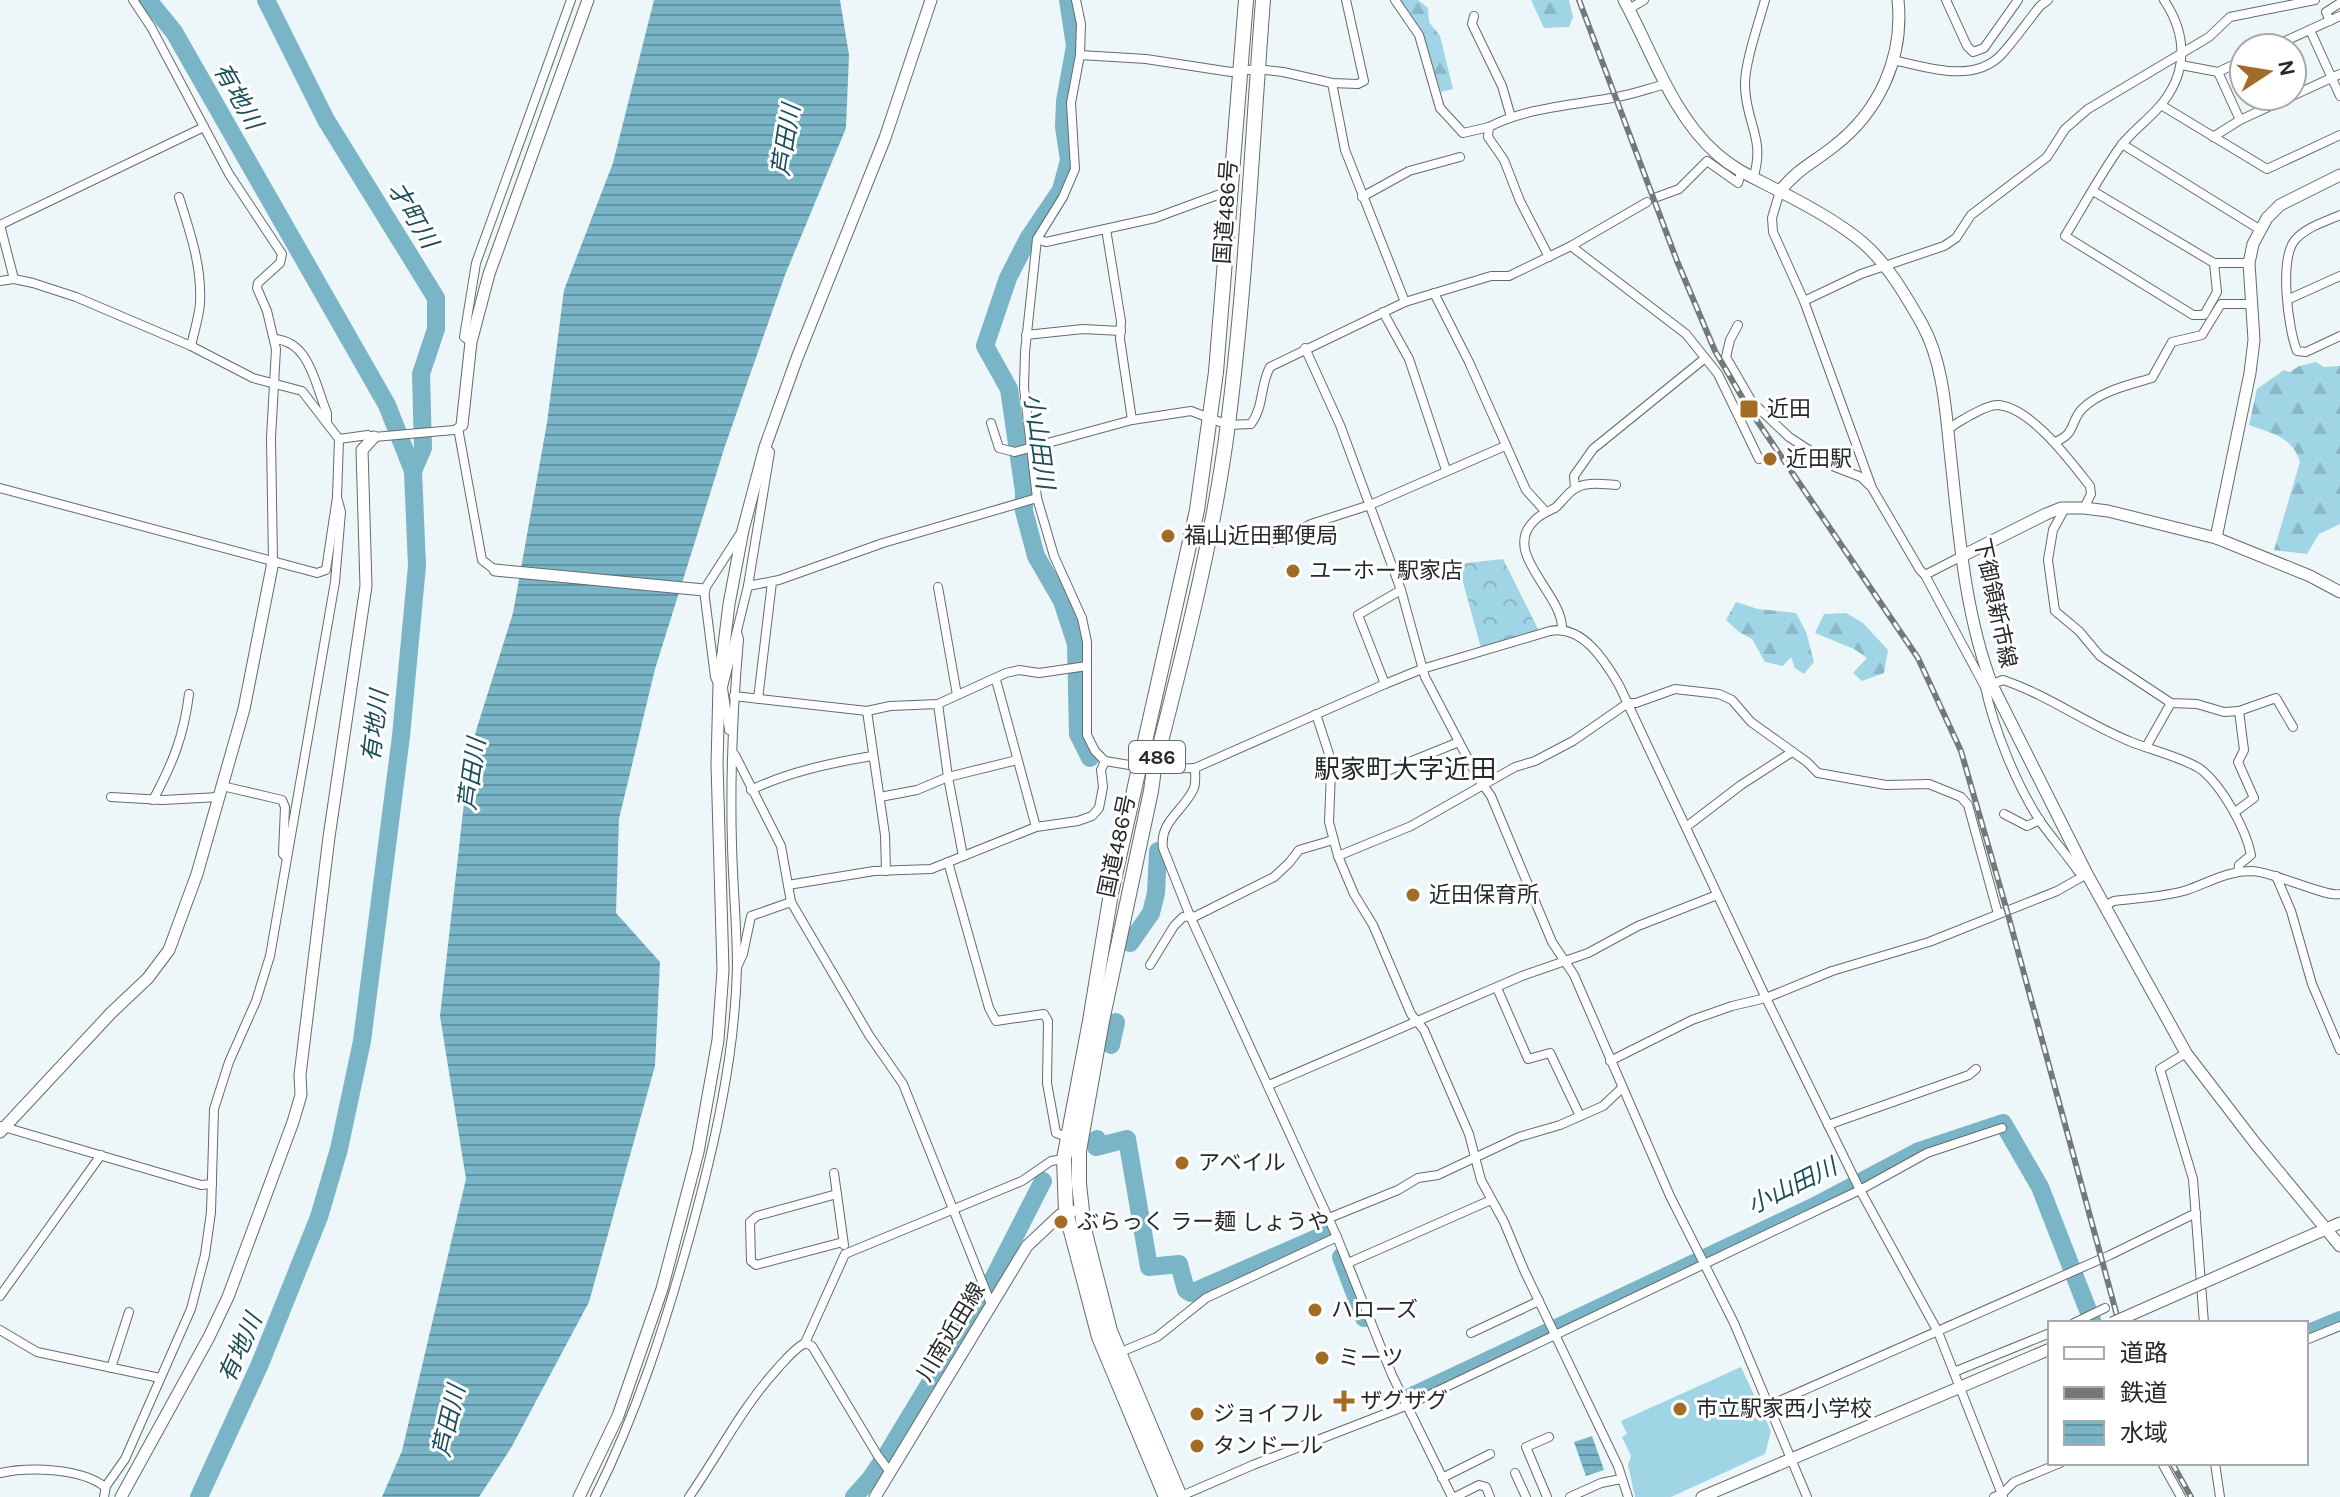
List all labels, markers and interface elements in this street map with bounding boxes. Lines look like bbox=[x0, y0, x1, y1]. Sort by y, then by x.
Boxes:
north arrow bbox=[2228, 32, 2308, 112]
water label: 有地川 bbox=[208, 58, 270, 137]
text: N bbox=[2272, 58, 2301, 78]
water label: 芦田川 bbox=[767, 99, 806, 178]
street label: 国道486号 bbox=[1209, 159, 1243, 265]
water label: 才町川 bbox=[382, 177, 445, 256]
water label: 小山田川 bbox=[1018, 392, 1060, 493]
place label: 近田 bbox=[1767, 396, 1811, 422]
marker: 近田 bbox=[1738, 398, 1760, 420]
place label: 近田駅 bbox=[1786, 446, 1852, 472]
marker: 近田駅 bbox=[1761, 450, 1779, 468]
place label: 福山近田郵便局 bbox=[1184, 523, 1338, 549]
marker: 福山近田郵便局 bbox=[1159, 527, 1177, 545]
street label: 下御領新市線 bbox=[1969, 536, 2021, 670]
place label: ユーホー駅家店 bbox=[1309, 558, 1463, 584]
marker: ユーホー駅家店 bbox=[1284, 562, 1302, 580]
water label: 有地川 bbox=[357, 686, 394, 763]
water label: 芦田川 bbox=[453, 733, 491, 812]
road number: 486 bbox=[1129, 741, 1185, 773]
district label: 駅家町大字近田 bbox=[1314, 754, 1496, 785]
street label: 国道486号 bbox=[1093, 792, 1141, 900]
place label: 近田保育所 bbox=[1429, 882, 1539, 908]
marker: 近田保育所 bbox=[1404, 886, 1422, 904]
place label: アベイル bbox=[1198, 1150, 1286, 1176]
water label: 小山田川 bbox=[1743, 1151, 1844, 1220]
marker: アベイル bbox=[1173, 1154, 1191, 1172]
place label: ぶらっく ラー麺 しょうや bbox=[1077, 1209, 1329, 1235]
marker: ぶらっく ラー麺 しょうや bbox=[1052, 1213, 1070, 1231]
street label: 川南近田線 bbox=[912, 1278, 990, 1386]
place label: ハローズ bbox=[1331, 1297, 1418, 1323]
marker: ハローズ bbox=[1306, 1301, 1324, 1319]
water label: 有地川 bbox=[213, 1307, 269, 1387]
legend bbox=[2048, 1321, 2308, 1465]
text: 道路 bbox=[2120, 1339, 2168, 1367]
place label: ミーツ bbox=[1338, 1345, 1404, 1371]
marker: ミーツ bbox=[1313, 1349, 1331, 1367]
text: 鉄道 bbox=[2120, 1379, 2168, 1407]
water label: 芦田川 bbox=[427, 1380, 471, 1459]
place label: ザグザグ bbox=[1360, 1388, 1448, 1414]
marker: ザグザグ bbox=[1335, 1392, 1353, 1410]
place label: 市立駅家西小学校 bbox=[1696, 1396, 1872, 1422]
marker: 市立駅家西小学校 bbox=[1671, 1400, 1689, 1418]
place label: ジョイフル bbox=[1213, 1401, 1323, 1427]
marker: ジョイフル bbox=[1188, 1405, 1206, 1423]
text: 水域 bbox=[2120, 1419, 2168, 1447]
place label: タンドール bbox=[1213, 1433, 1323, 1459]
marker: タンドール bbox=[1188, 1437, 1206, 1455]

